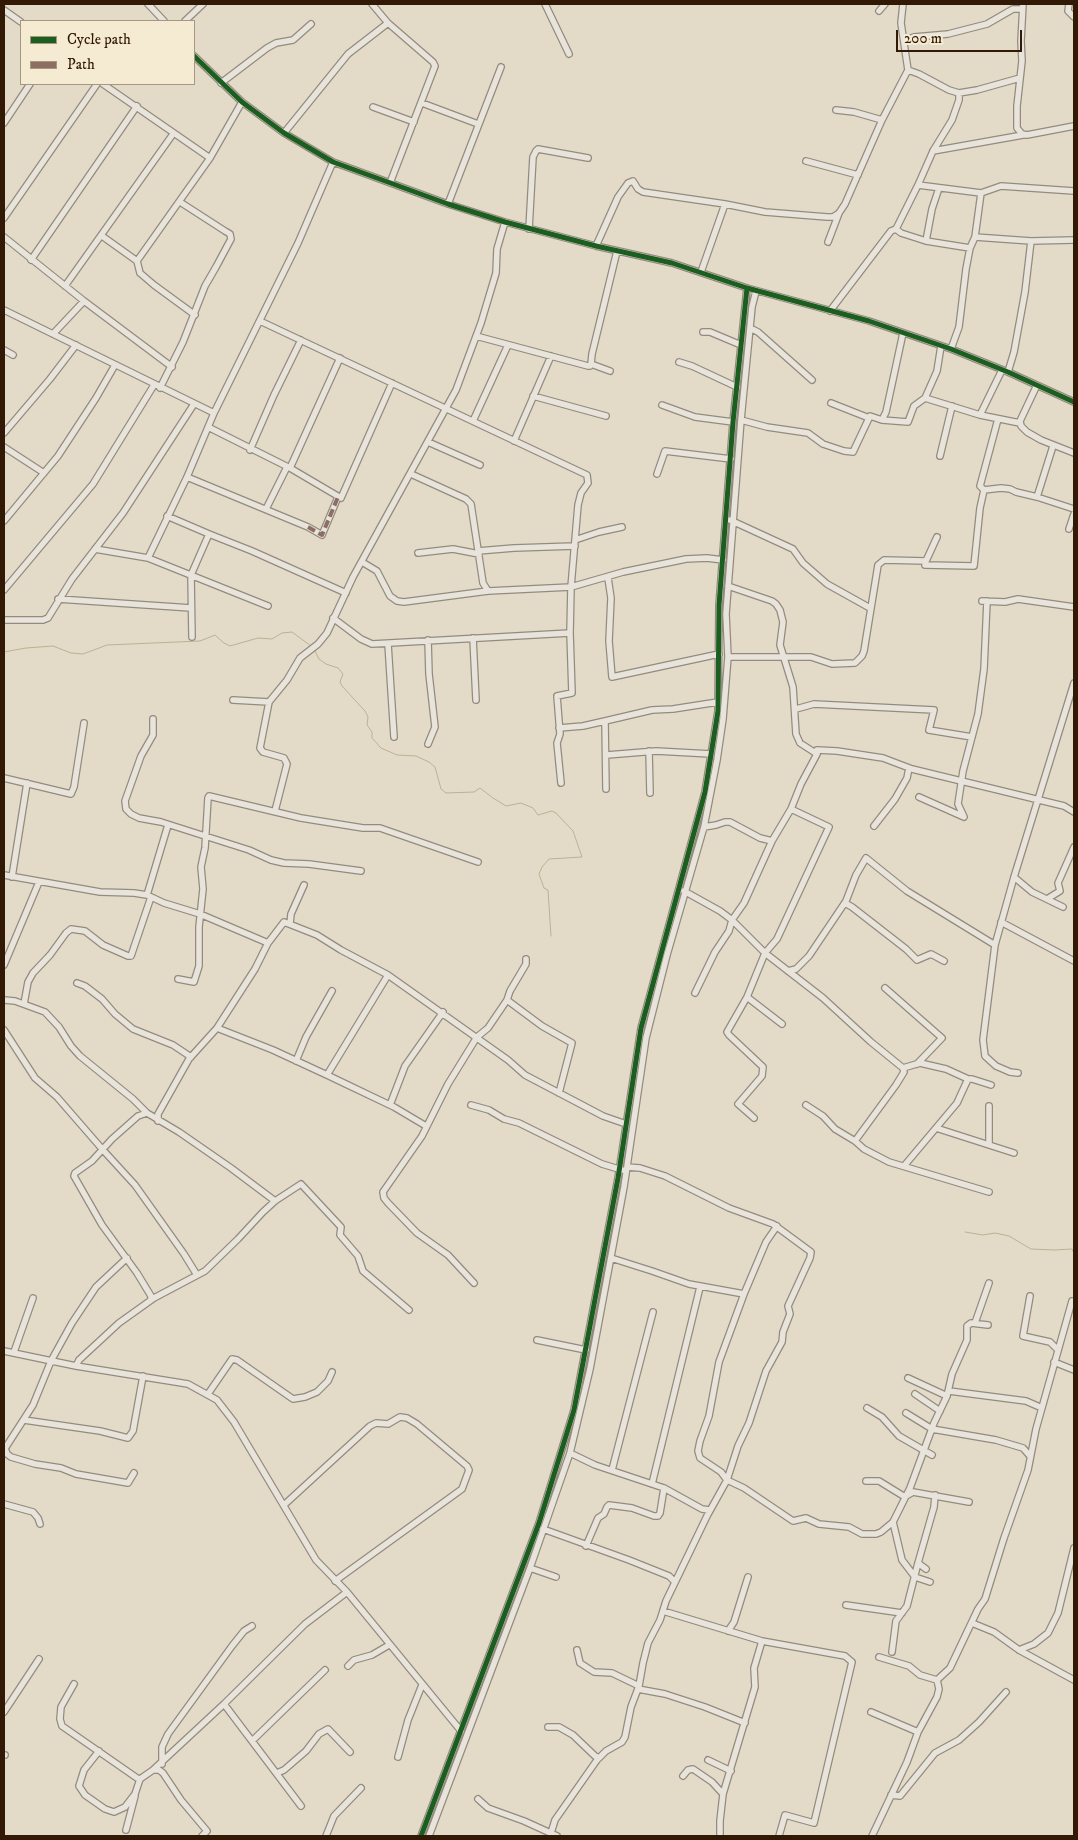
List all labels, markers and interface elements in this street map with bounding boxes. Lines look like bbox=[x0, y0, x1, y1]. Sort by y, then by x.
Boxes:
legend bbox=[20, 20, 195, 85]
scale bar bbox=[898, 20, 1024, 52]
text: 200 m bbox=[904, 29, 942, 48]
text: Cycle path bbox=[67, 30, 131, 49]
text: Path bbox=[67, 55, 95, 74]

